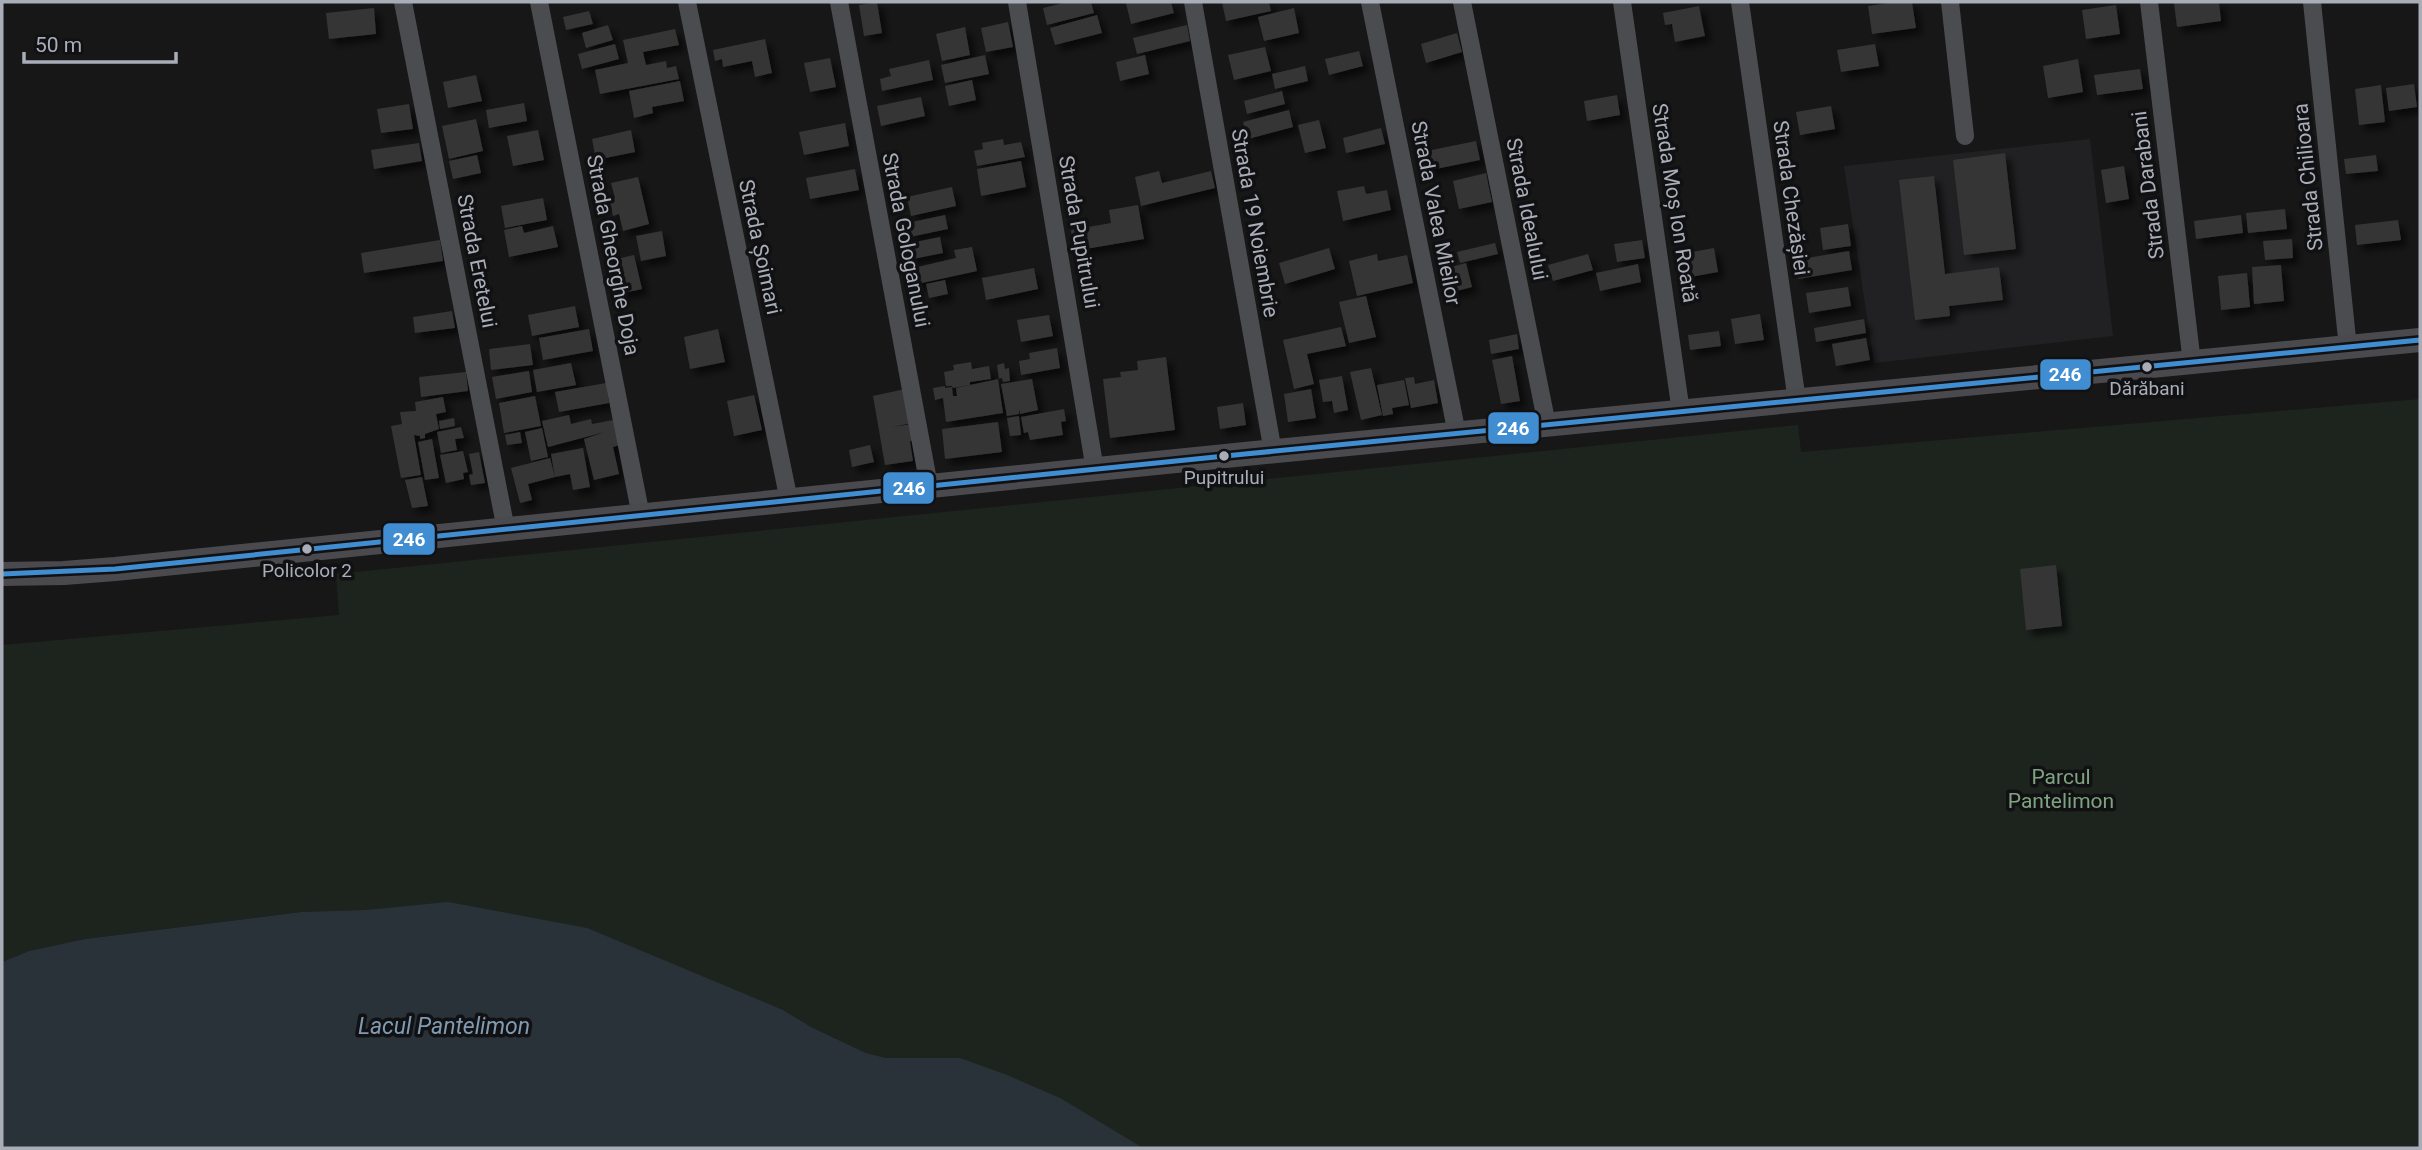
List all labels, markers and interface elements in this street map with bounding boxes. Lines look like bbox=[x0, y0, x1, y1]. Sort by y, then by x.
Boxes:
scale bar bbox=[24, 21, 177, 65]
text: 50 m bbox=[35, 33, 82, 57]
street label: Strada Moș Ion Roată bbox=[1647, 102, 1703, 304]
street label: Strada Chilioara bbox=[2288, 102, 2328, 252]
street label: Strada Darabani bbox=[2127, 109, 2169, 261]
street label: Strada Valea Mieilor bbox=[1406, 119, 1466, 307]
street label: Strada Chezășiei bbox=[1768, 119, 1814, 277]
street label: Strada 19 Noiembrie bbox=[1227, 127, 1283, 319]
street label: Strada Idealului bbox=[1501, 136, 1553, 282]
street label: Strada Gologanului bbox=[877, 151, 935, 329]
street label: Strada Gheorghe Doja bbox=[582, 153, 644, 357]
street label: Strada Pupitrului bbox=[1054, 154, 1104, 310]
street label: Strada Șoimari bbox=[734, 177, 786, 317]
street label: Strada Eretelui bbox=[452, 192, 502, 330]
line badge: 246 bbox=[2039, 358, 2092, 391]
marker: Dărăbani bbox=[2140, 360, 2154, 374]
text: 246 bbox=[2049, 363, 2081, 386]
place label: Dărăbani bbox=[2109, 377, 2185, 400]
line badge: 246 bbox=[1487, 411, 1540, 445]
text: 246 bbox=[1497, 417, 1529, 440]
marker: Pupitrului bbox=[1217, 449, 1231, 463]
place label: Pupitrului bbox=[1184, 466, 1264, 489]
line badge: 246 bbox=[882, 471, 935, 505]
text: 246 bbox=[893, 477, 925, 500]
line badge: 246 bbox=[382, 522, 436, 556]
text: 246 bbox=[393, 528, 425, 551]
marker: Policolor 2 bbox=[300, 542, 314, 556]
place label: Policolor 2 bbox=[262, 559, 352, 582]
park label: Parcul Pantelimon bbox=[2008, 765, 2114, 813]
water label: Lacul Pantelimon bbox=[358, 1013, 530, 1040]

